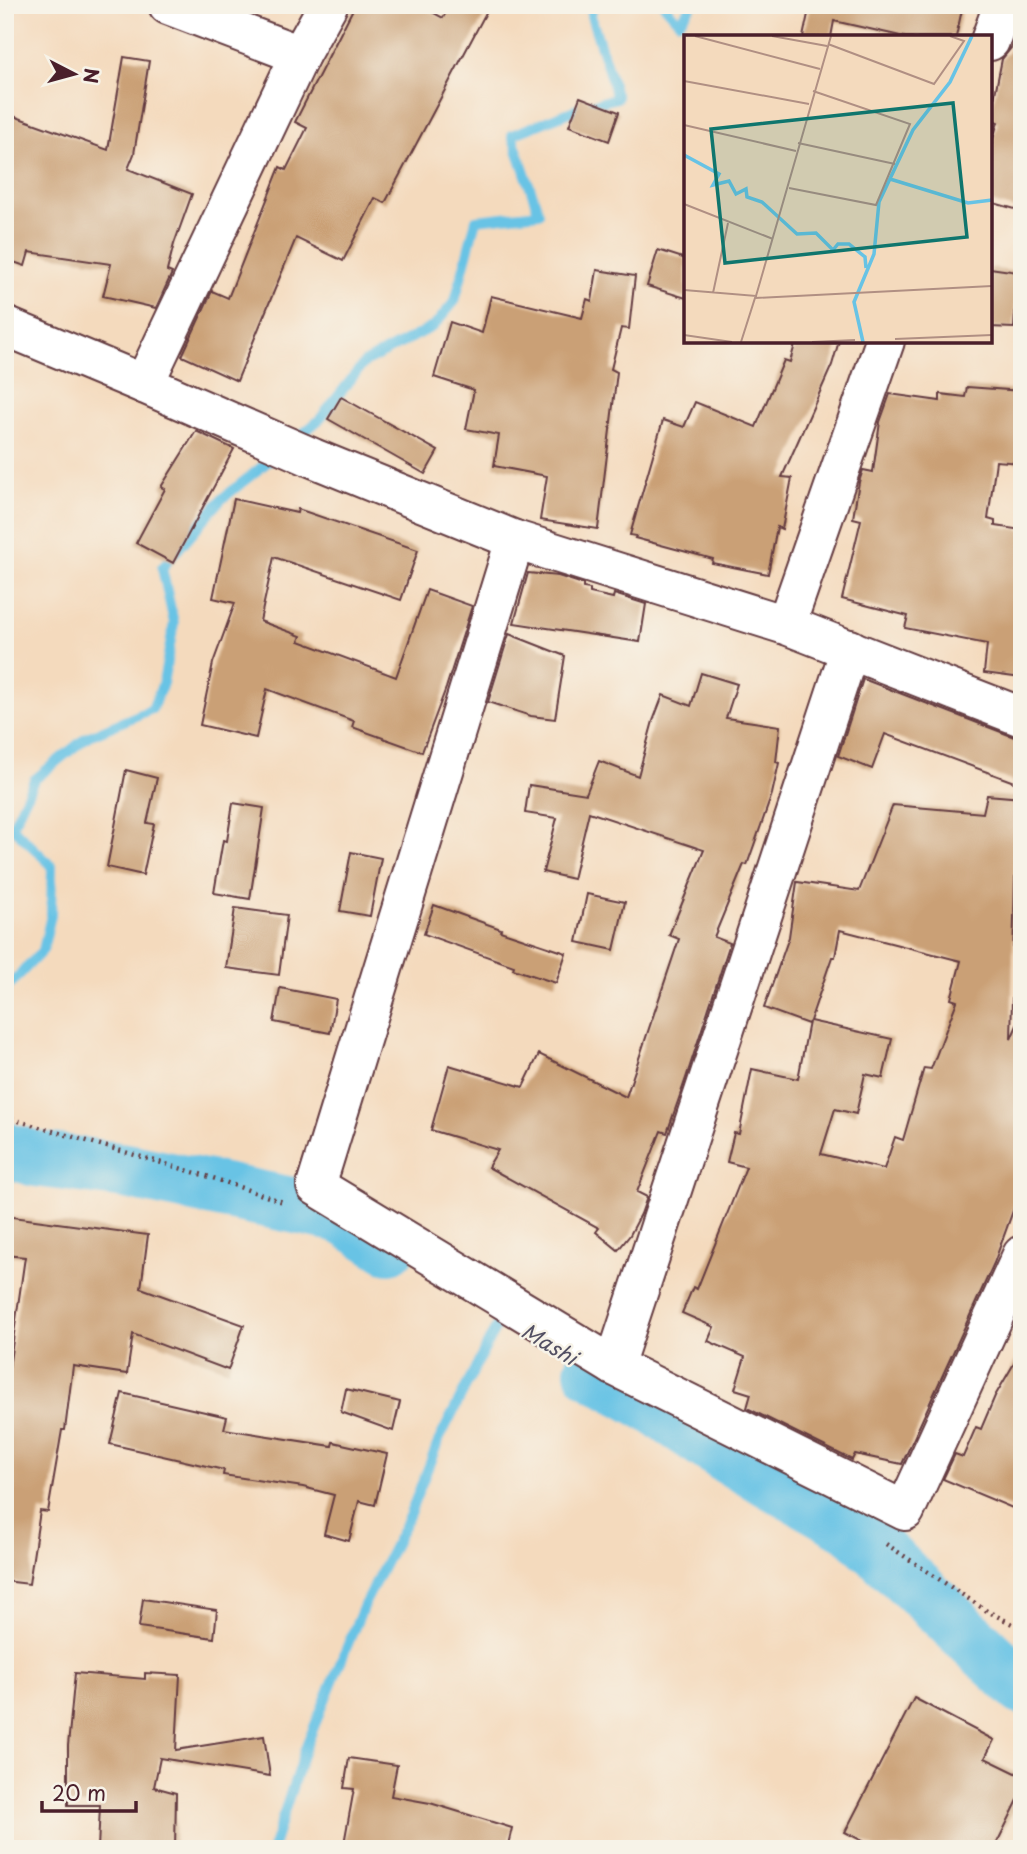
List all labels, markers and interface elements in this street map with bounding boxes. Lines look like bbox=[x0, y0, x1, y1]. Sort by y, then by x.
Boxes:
inset map bbox=[684, 35, 992, 343]
north arrow bbox=[38, 38, 108, 108]
text: N bbox=[77, 67, 107, 85]
water label: Mashi bbox=[516, 1314, 587, 1374]
scale bar bbox=[42, 1770, 136, 1814]
text: 20 m bbox=[52, 1776, 106, 1808]

